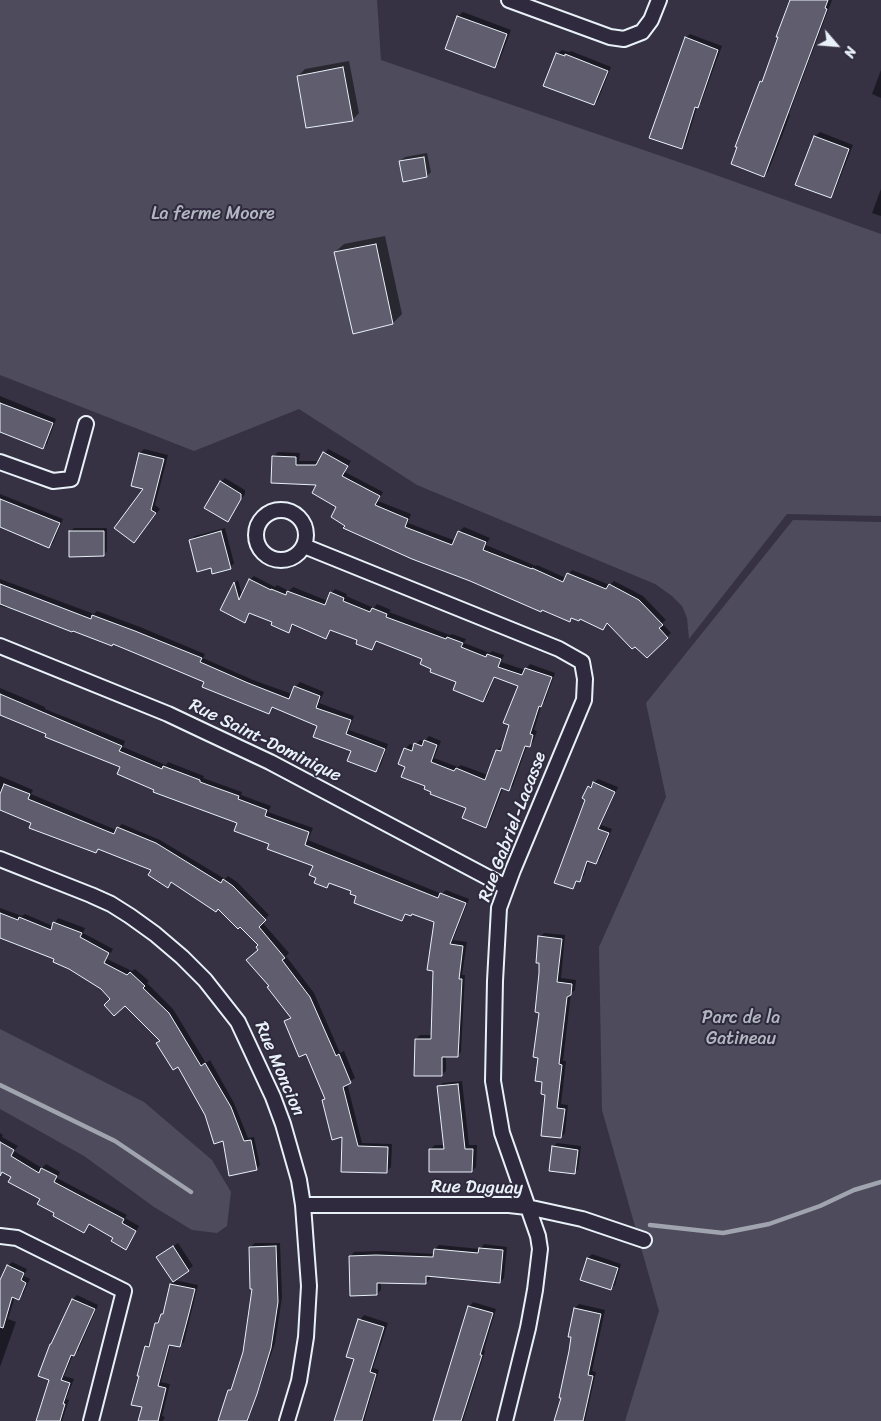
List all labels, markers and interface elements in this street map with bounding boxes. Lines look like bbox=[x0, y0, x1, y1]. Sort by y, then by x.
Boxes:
north arrow bbox=[811, 20, 861, 70]
text: N bbox=[836, 42, 863, 62]
park label: La ferme Moore bbox=[151, 203, 275, 225]
street label: Rue Saint-Dominique bbox=[185, 695, 345, 787]
street label: Rue Gabriel-Lacasse bbox=[474, 749, 552, 905]
park label: Parc de la Gatineau bbox=[702, 1007, 780, 1050]
street label: Rue Moncion bbox=[249, 1018, 309, 1120]
street label: Rue Duguay bbox=[431, 1176, 523, 1200]

